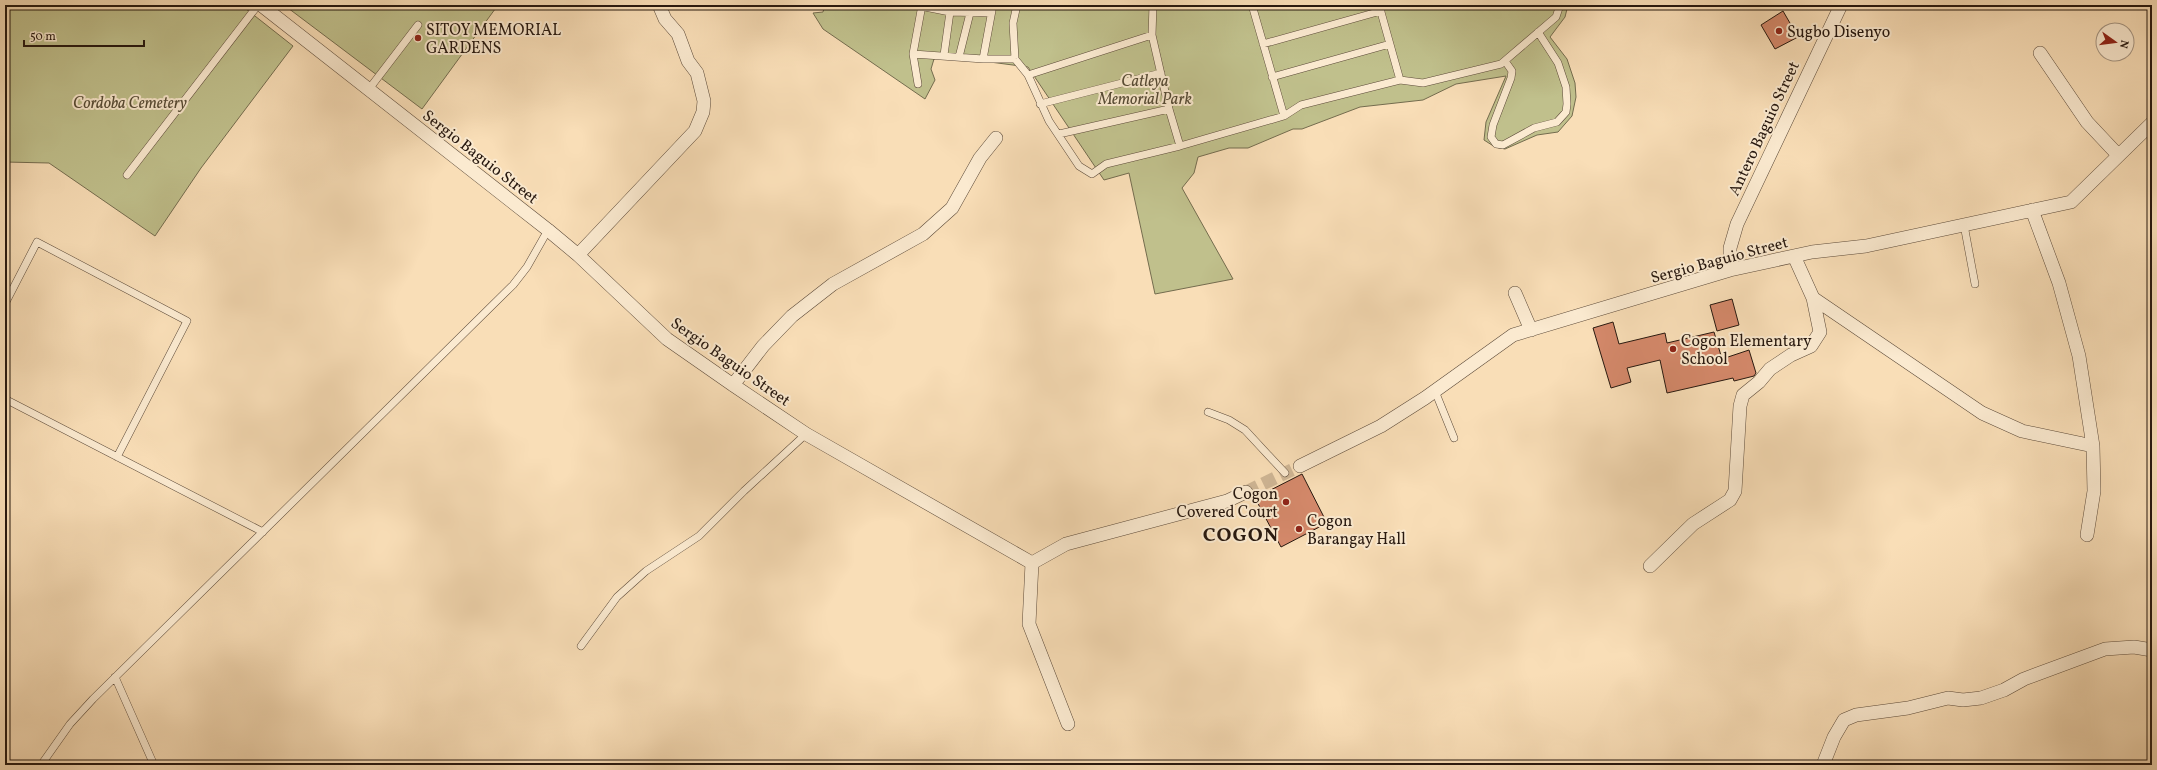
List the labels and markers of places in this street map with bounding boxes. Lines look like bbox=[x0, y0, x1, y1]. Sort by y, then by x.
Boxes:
place label: SITOY MEMORIAL GARDENS bbox=[426, 20, 561, 60]
place label: Sugbo Disenyo bbox=[1787, 22, 1890, 44]
marker: Sugbo Disenyo bbox=[1774, 26, 1784, 36]
marker: SITOY MEMORIAL GARDENS bbox=[413, 33, 423, 43]
place label: Cogon Elementary School bbox=[1681, 331, 1812, 371]
marker: Cogon Elementary School bbox=[1668, 344, 1678, 354]
place label: Cogon Covered Court bbox=[1177, 484, 1278, 524]
marker: Cogon Covered Court bbox=[1281, 497, 1291, 507]
place label: Cogon Barangay Hall bbox=[1307, 511, 1406, 551]
marker: Cogon Barangay Hall bbox=[1294, 524, 1304, 534]

